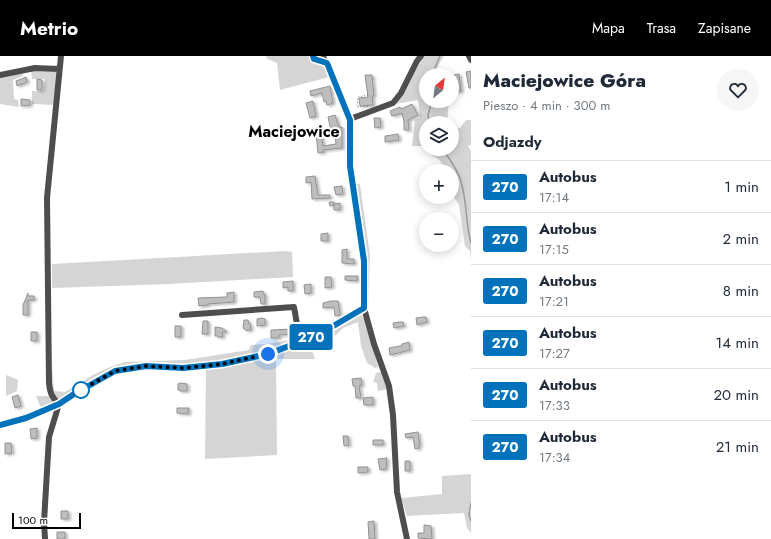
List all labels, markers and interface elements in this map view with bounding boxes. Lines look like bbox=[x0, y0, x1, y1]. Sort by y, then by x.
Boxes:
text: Metrio bbox=[20, 15, 78, 42]
text: Mapa bbox=[592, 18, 625, 38]
text: Trasa bbox=[647, 18, 676, 38]
text: Zapisane bbox=[698, 18, 751, 38]
text: Maciejowice Góra bbox=[483, 67, 646, 94]
north arrow bbox=[419, 68, 459, 108]
map controls bbox=[419, 68, 459, 252]
button: heart bbox=[717, 69, 759, 111]
text: Pieszo · 4 min · 300 m bbox=[483, 96, 610, 115]
button: layers bbox=[419, 116, 459, 156]
district label: Maciejowice bbox=[248, 120, 340, 143]
text: Odjazdy bbox=[483, 131, 542, 153]
button: + bbox=[419, 164, 459, 204]
text: Autobus bbox=[539, 166, 597, 188]
text: 1 min bbox=[724, 176, 759, 198]
text: 270 bbox=[492, 177, 518, 197]
text: 17:14 bbox=[539, 188, 569, 207]
button: − bbox=[419, 212, 459, 252]
text: Autobus bbox=[539, 218, 597, 240]
text: 2 min bbox=[722, 228, 759, 250]
text: 270 bbox=[492, 229, 518, 249]
text: 17:15 bbox=[539, 240, 569, 259]
text: Autobus bbox=[539, 270, 597, 292]
text: 8 min bbox=[723, 280, 759, 302]
text: 270 bbox=[492, 281, 518, 301]
text: 17:21 bbox=[539, 292, 569, 311]
text: Autobus bbox=[539, 322, 597, 344]
line badge: 270 bbox=[288, 324, 334, 350]
text: 270 bbox=[298, 327, 324, 347]
text: 14 min bbox=[716, 332, 759, 354]
text: 270 bbox=[492, 333, 518, 353]
your location bbox=[258, 344, 278, 364]
text: 17:27 bbox=[539, 344, 570, 363]
text: Autobus bbox=[539, 374, 597, 396]
unlabelled marker bbox=[72, 381, 90, 399]
text: 20 min bbox=[713, 384, 759, 406]
text: 270 bbox=[492, 385, 518, 405]
text: 17:33 bbox=[539, 396, 570, 415]
text: Autobus bbox=[539, 426, 597, 448]
text: 21 min bbox=[716, 436, 759, 458]
text: 270 bbox=[492, 437, 518, 457]
text: 17:34 bbox=[539, 448, 570, 467]
scale bar bbox=[12, 511, 81, 530]
text: 100 m bbox=[18, 512, 48, 528]

